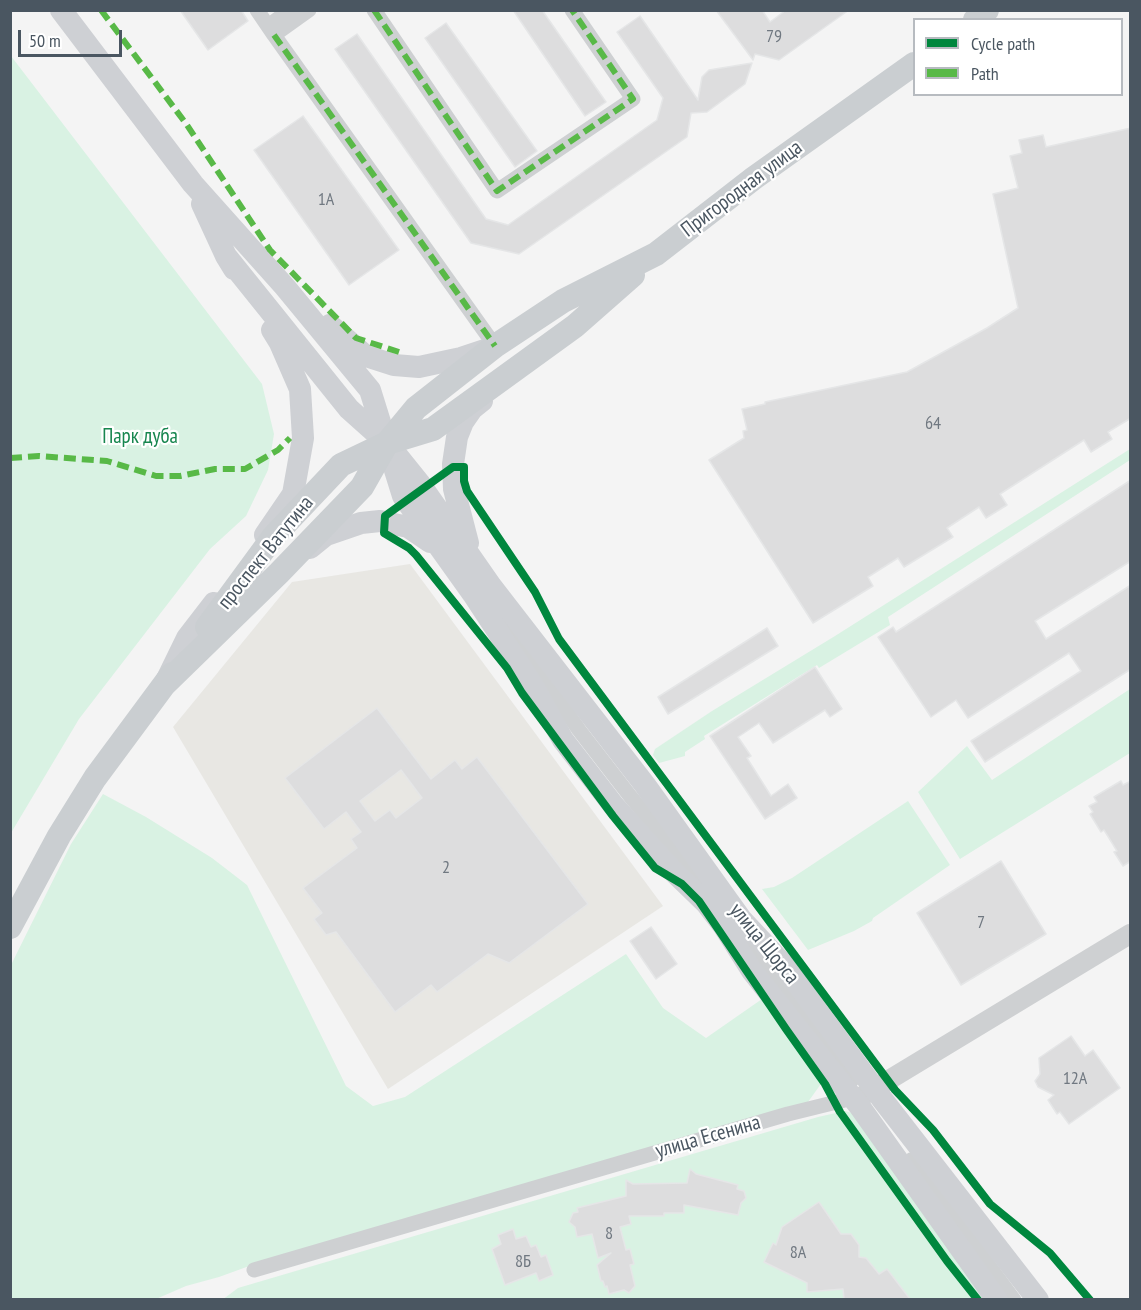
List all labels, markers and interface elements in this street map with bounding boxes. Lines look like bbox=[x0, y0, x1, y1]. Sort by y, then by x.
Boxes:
scale bar bbox=[21, 18, 124, 56]
legend bbox=[913, 18, 1123, 96]
house number: 79 bbox=[766, 26, 782, 48]
text: 50 m bbox=[29, 29, 61, 52]
text: Cycle path bbox=[971, 32, 1035, 55]
text: Path bbox=[971, 62, 999, 85]
street label: Пригородная улица bbox=[677, 135, 807, 243]
house number: 1А bbox=[318, 189, 334, 211]
house number: 64 bbox=[925, 413, 941, 435]
park label: Парк дуба bbox=[102, 424, 178, 450]
street label: проспект Ватутина bbox=[213, 491, 319, 615]
house number: 2 bbox=[442, 857, 450, 879]
street label: улица Щорса bbox=[724, 898, 804, 990]
house number: 7 bbox=[977, 912, 985, 934]
house number: 12А bbox=[1063, 1068, 1087, 1090]
street label: улица Есенина bbox=[653, 1110, 763, 1164]
house number: 8 bbox=[605, 1223, 613, 1245]
house number: 8А bbox=[790, 1242, 806, 1264]
house number: 8Б bbox=[515, 1251, 531, 1273]

